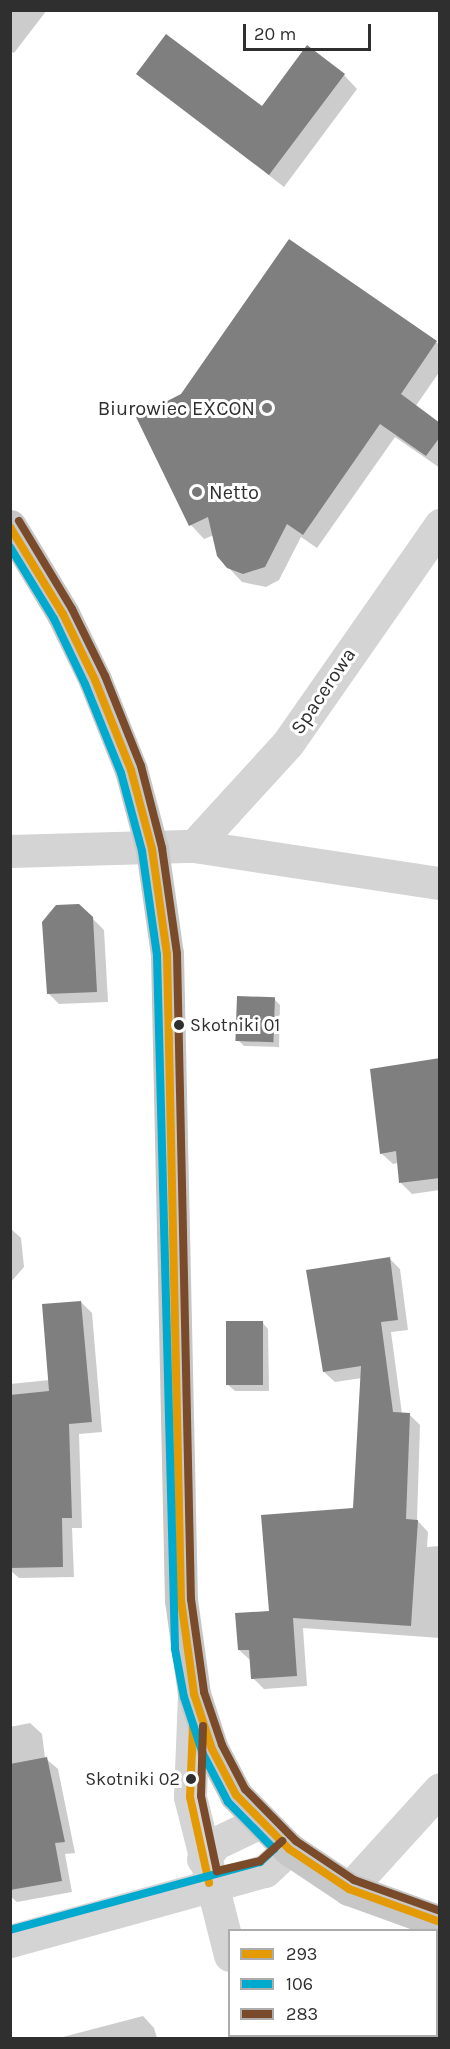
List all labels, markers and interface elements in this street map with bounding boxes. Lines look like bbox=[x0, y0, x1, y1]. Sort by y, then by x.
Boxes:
scale bar bbox=[246, 12, 374, 50]
text: 20 m bbox=[254, 23, 296, 45]
place label: Biurowiec EXCON bbox=[98, 396, 255, 420]
marker: Biurowiec EXCON bbox=[260, 401, 274, 415]
place label: Netto bbox=[209, 480, 259, 504]
marker: Netto bbox=[190, 485, 204, 499]
street label: Spacerowa bbox=[285, 643, 361, 739]
place label: Skotniki 01 bbox=[190, 1014, 280, 1036]
marker: Skotniki 01 bbox=[173, 1019, 185, 1031]
place label: Skotniki 02 bbox=[85, 1768, 180, 1790]
marker: Skotniki 02 bbox=[185, 1773, 197, 1785]
legend bbox=[228, 1929, 438, 2037]
text: 293 bbox=[286, 1943, 318, 1965]
text: 106 bbox=[286, 1973, 313, 1995]
text: 283 bbox=[286, 2003, 318, 2025]

